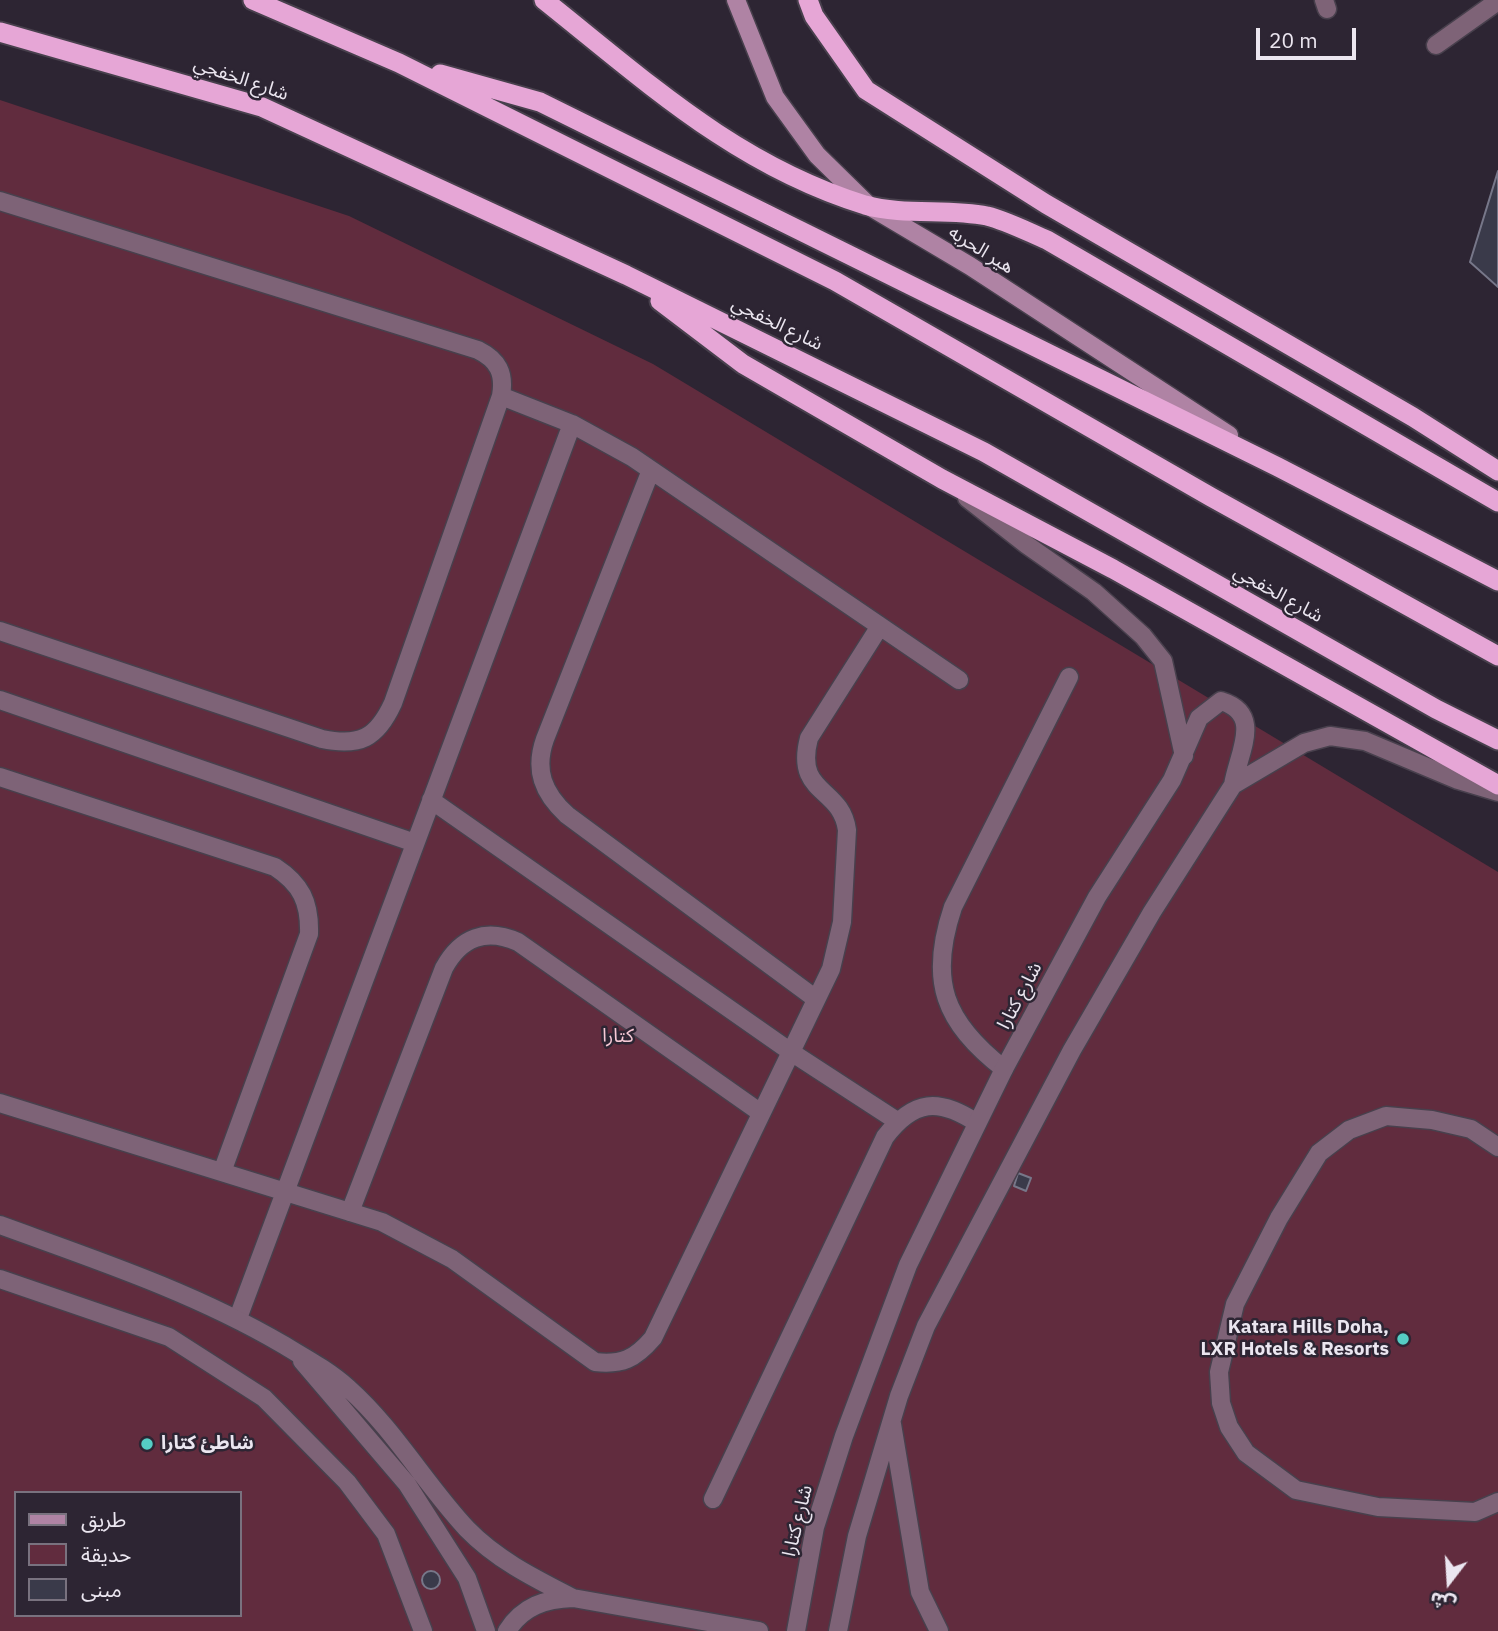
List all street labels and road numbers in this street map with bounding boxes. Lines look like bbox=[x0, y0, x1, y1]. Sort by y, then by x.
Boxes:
street label: شارع الخفجي bbox=[191, 52, 291, 106]
street label: هير الحربه bbox=[944, 221, 1018, 279]
street label: شارع الخفجي bbox=[728, 292, 826, 356]
street label: شارع الخفجي bbox=[1229, 560, 1327, 628]
street label: شارع كتارا bbox=[993, 958, 1047, 1034]
street label: شارع كتارا bbox=[778, 1483, 818, 1559]

